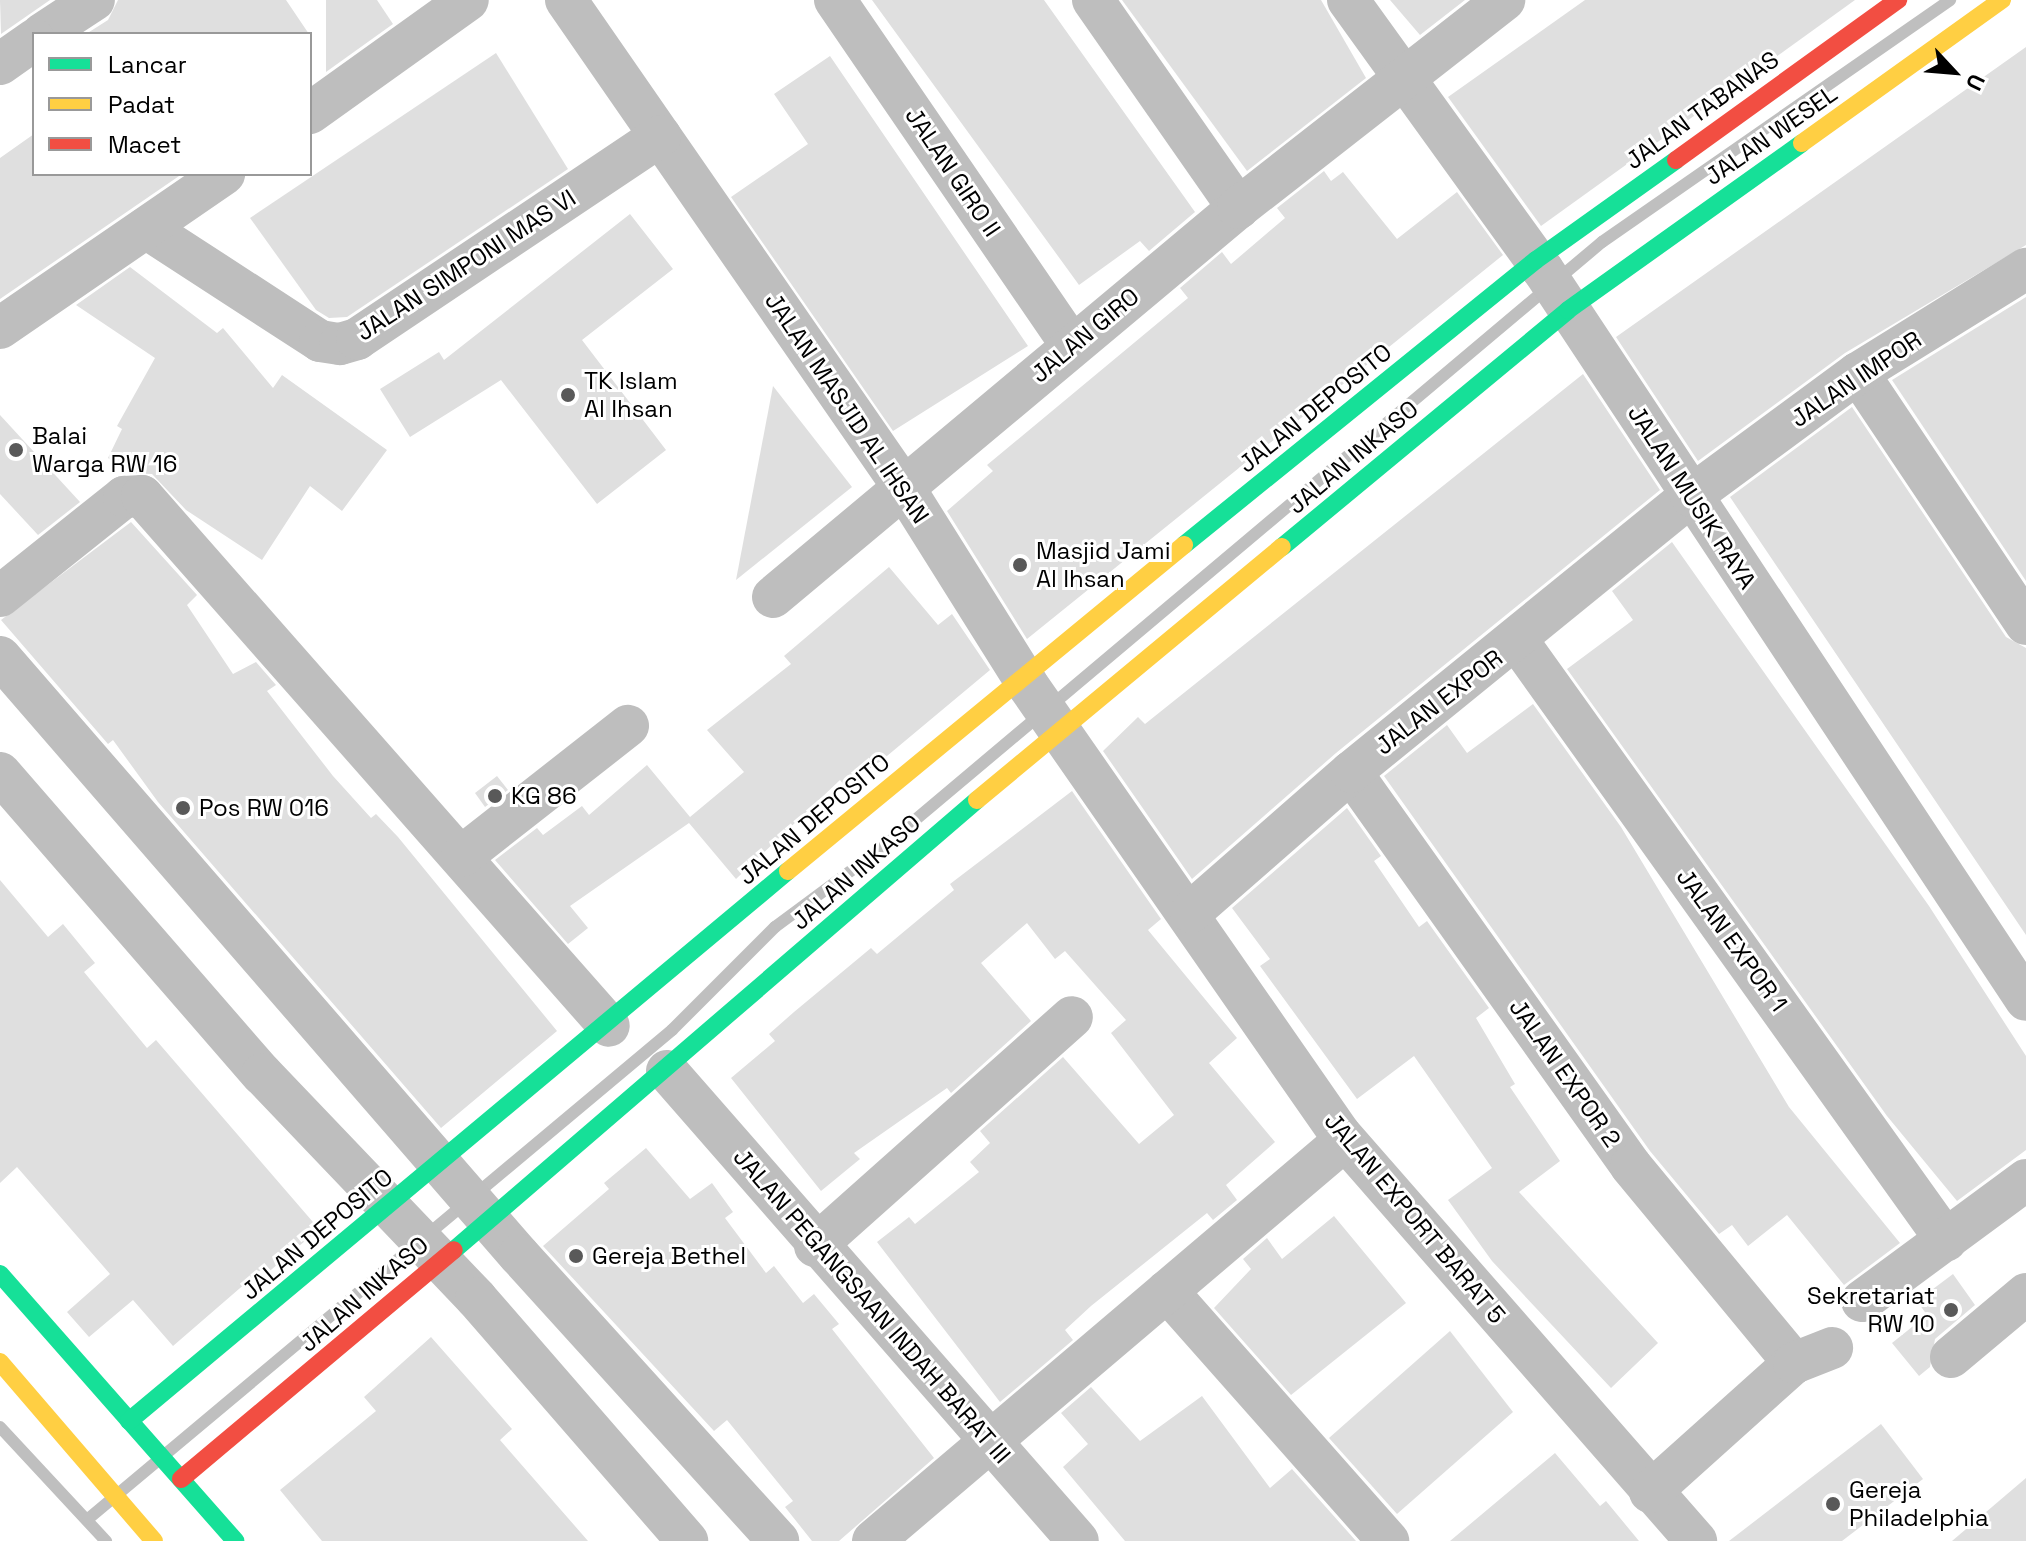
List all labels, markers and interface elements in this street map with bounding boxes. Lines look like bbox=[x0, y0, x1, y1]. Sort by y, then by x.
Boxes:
legend bbox=[32, 32, 312, 176]
north arrow bbox=[1914, 32, 1994, 112]
street label: JALAN TABANAS bbox=[1620, 45, 1784, 175]
text: Lancar bbox=[108, 49, 187, 80]
text: U bbox=[1960, 70, 1991, 95]
street label: JALAN WESEL bbox=[1699, 79, 1843, 191]
text: Padat bbox=[108, 89, 175, 120]
street label: JALAN GIRO II bbox=[899, 102, 1007, 242]
text: Macet bbox=[108, 129, 181, 160]
street label: JALAN SIMPONI MAS VI bbox=[351, 183, 581, 347]
street label: JALAN GIRO bbox=[1025, 282, 1145, 388]
street label: JALAN MASJID AL IHSAN bbox=[759, 287, 935, 529]
street label: JALAN IMPOR bbox=[1785, 325, 1927, 433]
street label: JALAN DEPOSITO bbox=[1233, 337, 1397, 479]
place label: TK Islam Al Ihsan bbox=[584, 367, 678, 423]
marker: TK Islam Al Ihsan bbox=[559, 386, 577, 404]
street label: JALAN INKASO bbox=[1282, 394, 1424, 520]
street label: JALAN MUSIK RAYA bbox=[1622, 400, 1762, 594]
place label: Balai Warga RW 16 bbox=[32, 422, 178, 478]
marker: Balai Warga RW 16 bbox=[7, 441, 25, 459]
place label: Masjid Jami Al Ihsan bbox=[1036, 537, 1171, 593]
marker: Masjid Jami Al Ihsan bbox=[1011, 556, 1029, 574]
street label: JALAN EXPOR bbox=[1370, 643, 1508, 761]
street label: JALAN DEPOSITO bbox=[732, 747, 896, 891]
place label: KG 86 bbox=[511, 782, 577, 810]
marker: KG 86 bbox=[486, 787, 504, 805]
place label: Pos RW 016 bbox=[199, 794, 329, 822]
marker: Pos RW 016 bbox=[174, 799, 192, 817]
street label: JALAN INKASO bbox=[786, 808, 926, 936]
street label: JALAN EXPOR 1 bbox=[1671, 863, 1793, 1017]
street label: JALAN EXPOR 2 bbox=[1503, 993, 1627, 1153]
street label: JALAN EXPORT BARAT 5 bbox=[1318, 1106, 1512, 1330]
street label: JALAN PEGANGSAAN INDAH BARAT III bbox=[727, 1142, 1017, 1470]
street label: JALAN DEPOSITO bbox=[235, 1162, 399, 1306]
street label: JALAN INKASO bbox=[294, 1230, 434, 1358]
place label: Gereja Bethel bbox=[592, 1242, 746, 1270]
marker: Gereja Bethel bbox=[567, 1247, 585, 1265]
place label: Sekretariat RW 10 bbox=[1807, 1282, 1935, 1338]
marker: Sekretariat RW 10 bbox=[1942, 1301, 1960, 1319]
place label: Gereja Philadelphia bbox=[1849, 1476, 1989, 1532]
marker: Gereja Philadelphia bbox=[1824, 1495, 1842, 1513]

